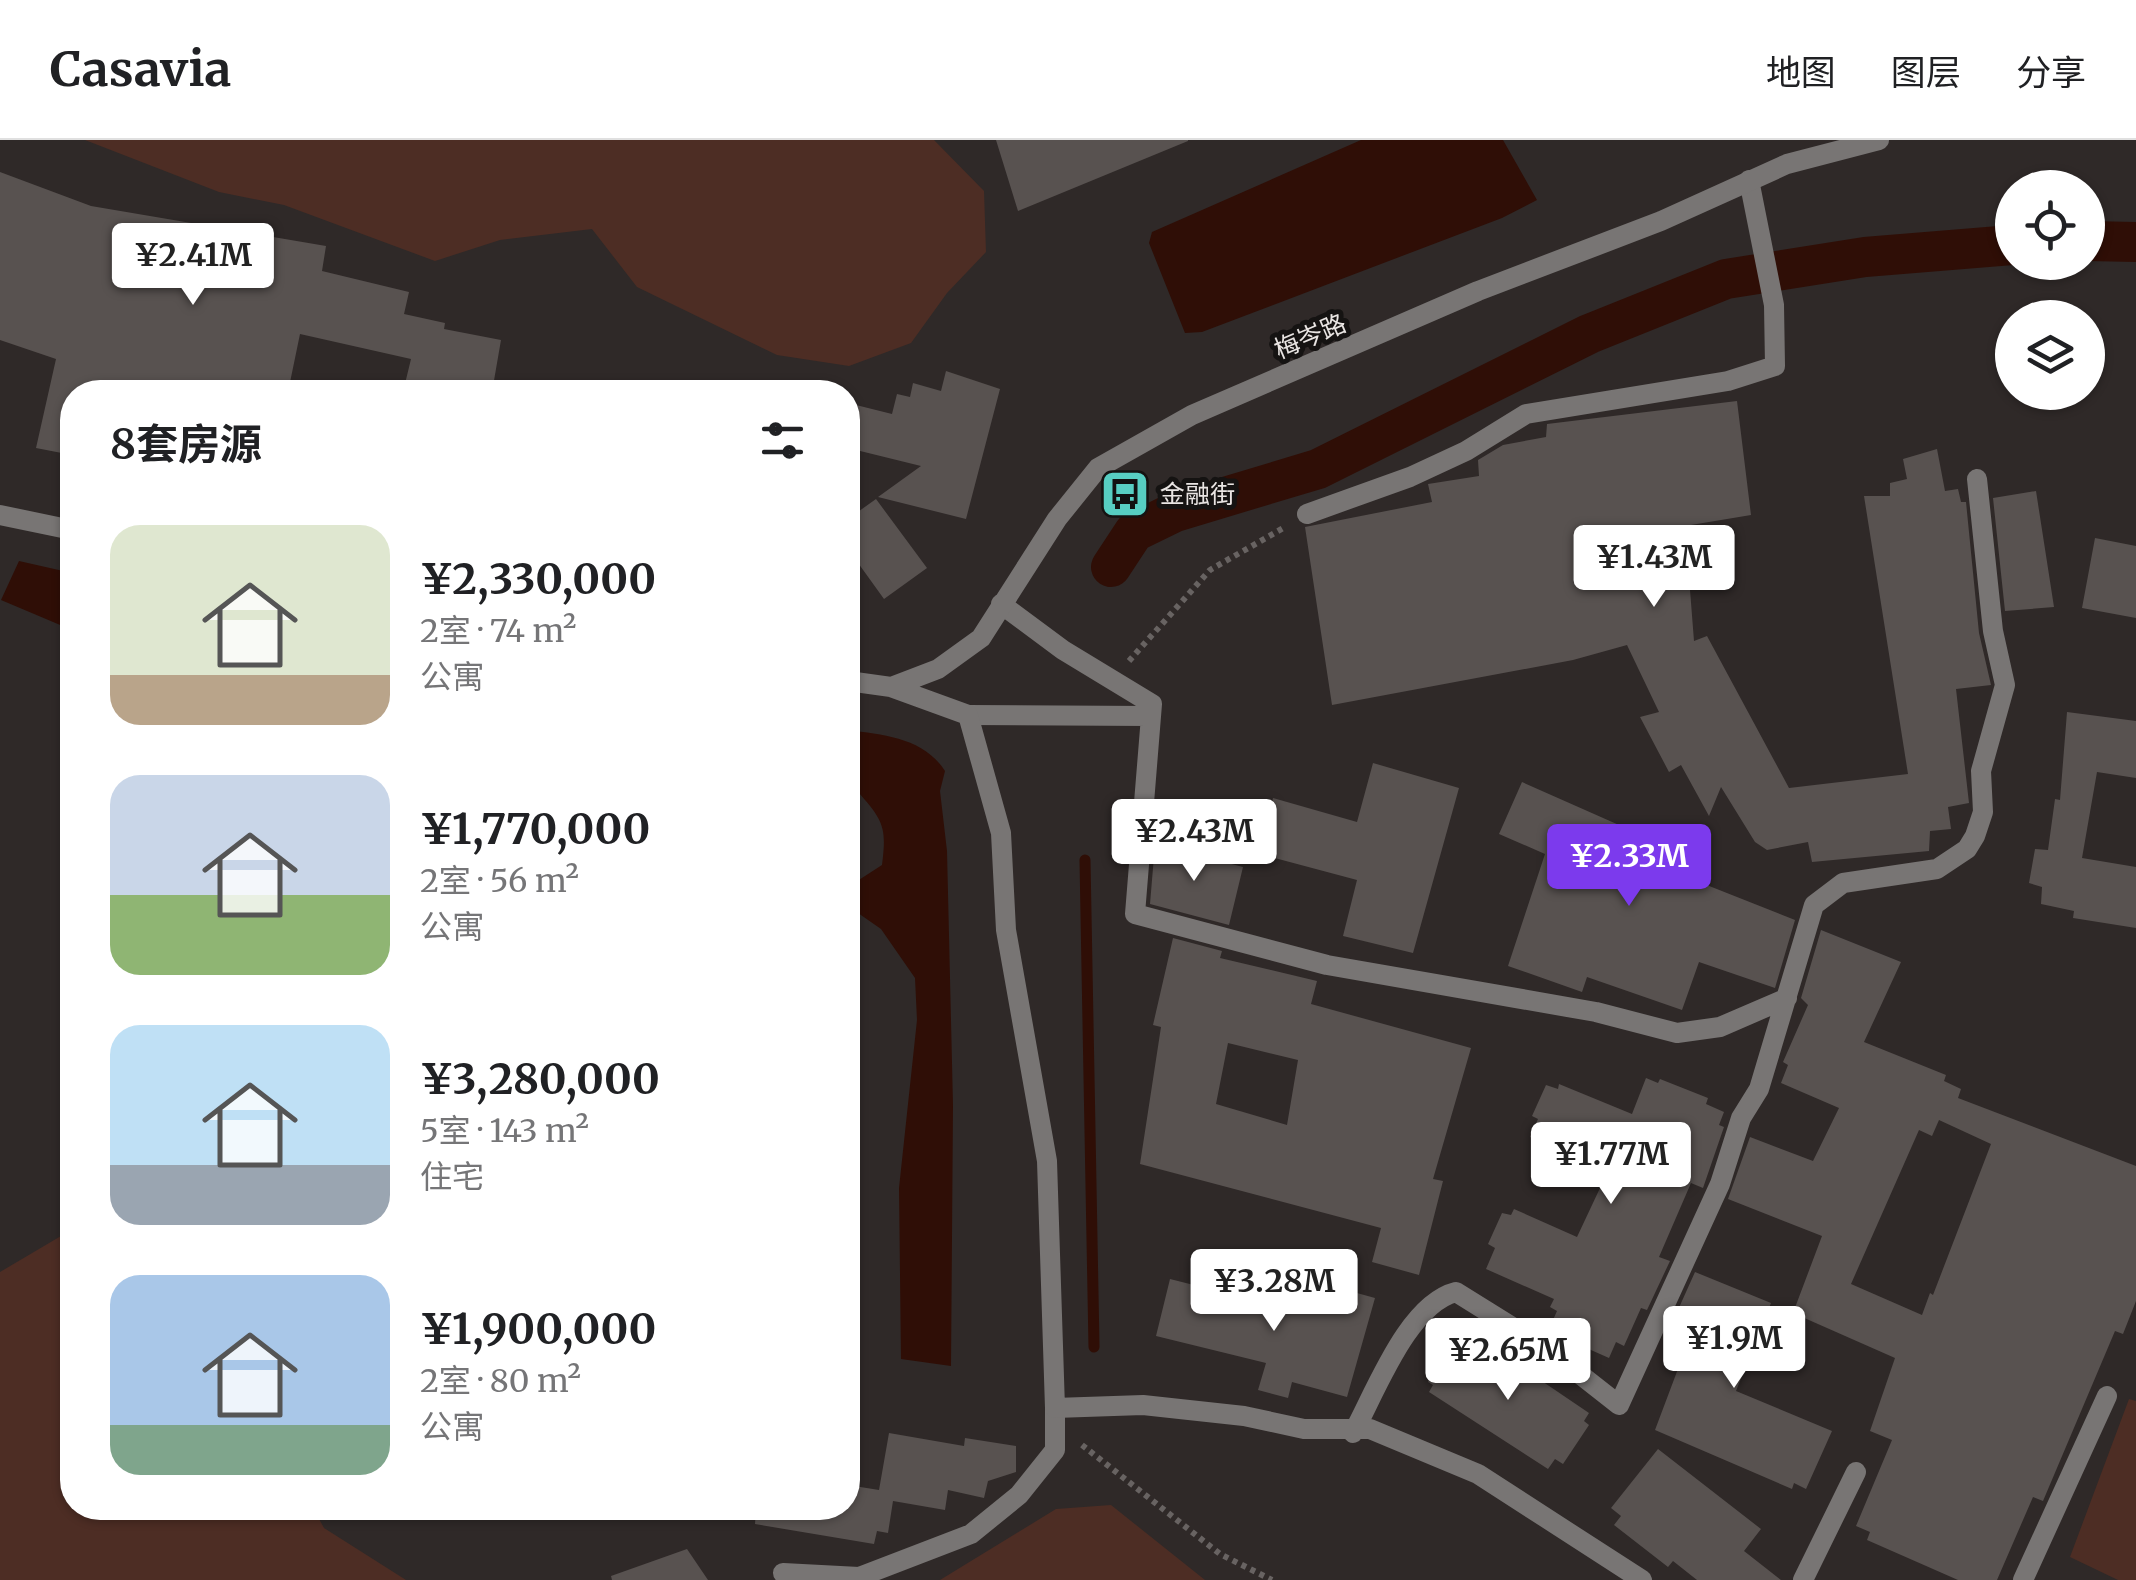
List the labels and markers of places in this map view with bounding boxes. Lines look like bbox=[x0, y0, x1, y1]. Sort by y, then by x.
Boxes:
pin: ¥2.41M bbox=[112, 223, 274, 308]
bus stop icon: 金融街 bbox=[1099, 468, 1151, 520]
place label: 金融街 bbox=[1160, 478, 1235, 510]
pin: ¥1.43M bbox=[1573, 525, 1735, 610]
pin: ¥2.43M bbox=[1113, 799, 1275, 884]
pin: ¥2.33M bbox=[1548, 824, 1710, 909]
pin: ¥1.77M bbox=[1530, 1122, 1692, 1207]
pin: ¥3.28M bbox=[1193, 1249, 1355, 1334]
pin: ¥1.9M bbox=[1664, 1306, 1804, 1391]
pin: ¥2.65M bbox=[1427, 1318, 1589, 1403]

